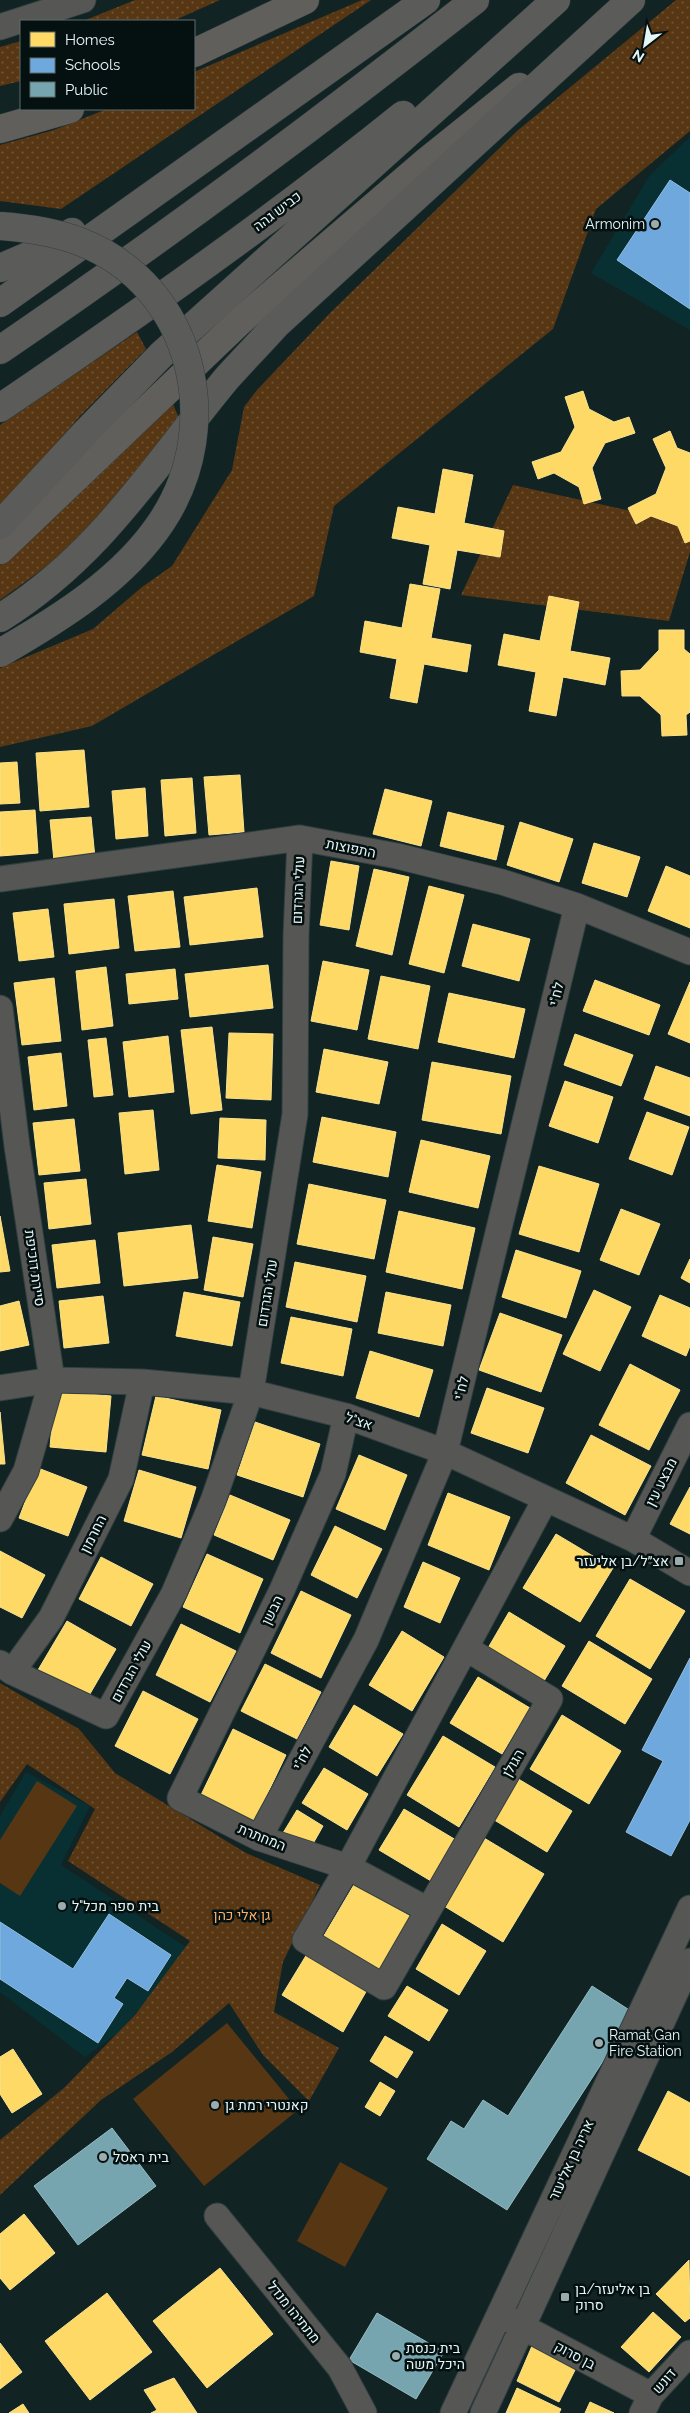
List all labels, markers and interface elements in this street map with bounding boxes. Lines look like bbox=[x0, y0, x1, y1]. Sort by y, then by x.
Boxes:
legend bbox=[20, 20, 195, 110]
north arrow bbox=[620, 20, 670, 70]
text: Homes bbox=[65, 31, 115, 49]
text: N bbox=[630, 47, 647, 66]
text: Schools bbox=[65, 56, 120, 74]
text: Public bbox=[65, 81, 108, 99]
street label: כביש גהה bbox=[250, 188, 304, 234]
place label: Armonim bbox=[585, 216, 645, 232]
marker: Armonim bbox=[649, 218, 661, 230]
street label: התפוצות bbox=[325, 835, 377, 861]
street label: עולי הגרדום bbox=[289, 856, 307, 924]
street label: לח"י bbox=[545, 980, 567, 1008]
street label: סיירת דוכיפת bbox=[22, 1229, 48, 1307]
street label: עולי הגרדום bbox=[254, 1258, 280, 1328]
street label: לח"י bbox=[450, 1374, 472, 1402]
street label: אצ"ל bbox=[343, 1409, 375, 1433]
street label: מבצע עין bbox=[642, 1455, 680, 1509]
street label: החרמון bbox=[77, 1512, 109, 1556]
place label: אצ״ל/בן אליעזר bbox=[577, 1553, 669, 1569]
marker: אצ״ל/בן אליעזר bbox=[673, 1555, 685, 1567]
street label: הבשן bbox=[258, 1593, 286, 1627]
street label: עולי הגרדום bbox=[108, 1637, 154, 1705]
street label: לח"י bbox=[289, 1744, 315, 1772]
street label: הגולן bbox=[499, 1746, 527, 1780]
street label: המחתרת bbox=[236, 1820, 288, 1854]
place label: בית ספר מכל"ל bbox=[72, 1898, 160, 1914]
marker: בית ספר מכל"ל bbox=[56, 1900, 68, 1912]
park label: גן אלי כהן bbox=[214, 1907, 270, 1923]
place label: Ramat Gan Fire Station bbox=[609, 2027, 682, 2059]
marker: Ramat Gan Fire Station bbox=[593, 2037, 605, 2049]
place label: קאנטרי רמת גן bbox=[225, 2097, 309, 2113]
marker: קאנטרי רמת גן bbox=[209, 2099, 221, 2111]
street label: אריה בן אליעזר bbox=[545, 2117, 597, 2203]
place label: בית ראסל bbox=[113, 2149, 170, 2165]
marker: בית ראסל bbox=[97, 2151, 109, 2163]
street label: מתתיהו מנדל bbox=[264, 2278, 324, 2346]
place label: בן אליעזר/בן סרוק bbox=[575, 2281, 651, 2313]
marker: בן אליעזר/בן סרוק bbox=[559, 2291, 571, 2303]
street label: בן סרוק bbox=[552, 2338, 599, 2373]
place label: בית כנסת היכל משה bbox=[406, 2340, 465, 2372]
marker: בית כנסת היכל משה bbox=[390, 2350, 402, 2362]
street label: דונש bbox=[649, 2365, 679, 2397]

